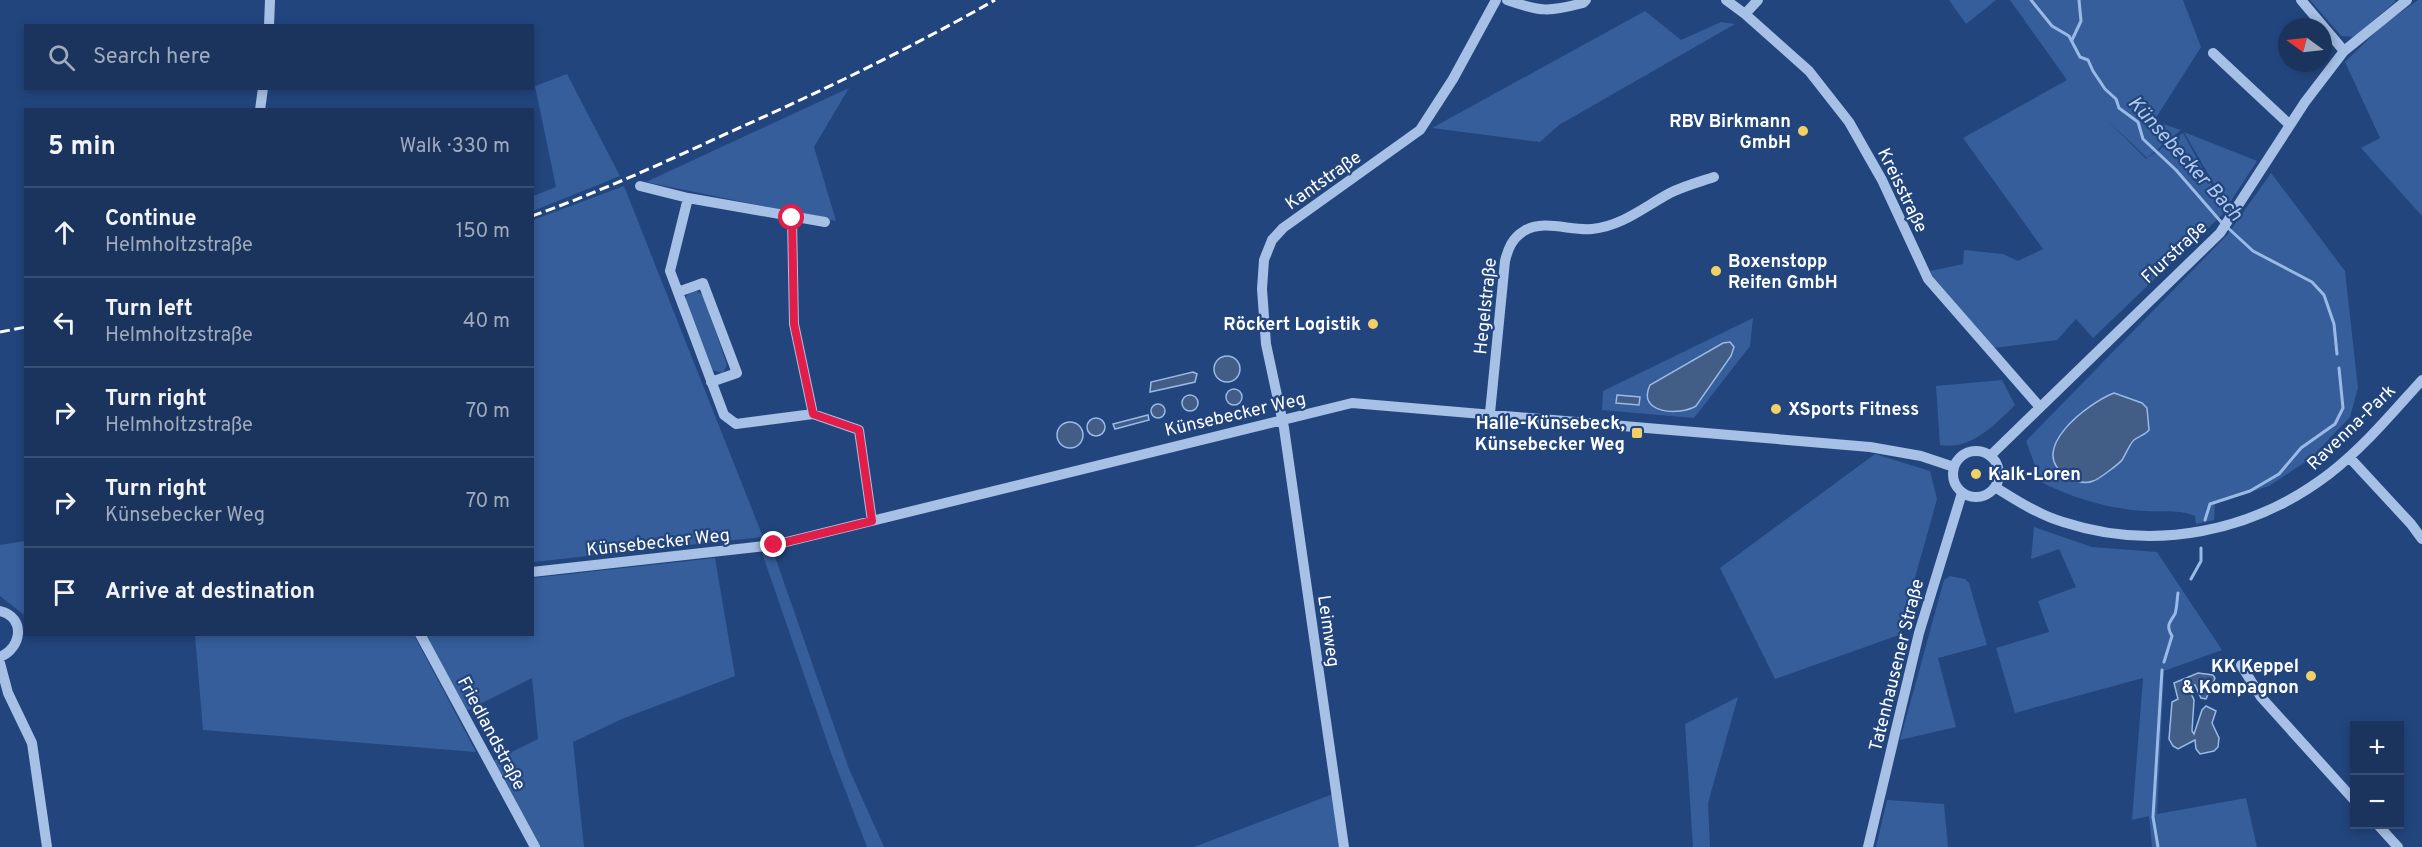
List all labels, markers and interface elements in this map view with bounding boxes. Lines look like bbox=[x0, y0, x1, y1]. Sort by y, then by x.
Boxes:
north arrow bbox=[2278, 18, 2332, 72]
search box bbox=[24, 24, 534, 90]
icon: search bbox=[45, 41, 78, 74]
text: Search here bbox=[93, 44, 211, 71]
water label: Künsebecker Bach bbox=[2121, 91, 2248, 228]
place label: RBV Birkmann GmbH bbox=[1669, 111, 1791, 155]
marker: RBV Birkmann GmbH bbox=[1796, 124, 1810, 138]
text: 5 min bbox=[48, 131, 116, 164]
text: Walk · 330 m bbox=[400, 134, 510, 160]
street label: Kreisstraße bbox=[1871, 145, 1932, 237]
street label: Kantstraße bbox=[1281, 147, 1366, 216]
route start bbox=[778, 204, 804, 230]
text: Continue bbox=[105, 206, 196, 233]
icon: ahead bbox=[48, 216, 81, 249]
street label: Flurstraße bbox=[2137, 217, 2213, 289]
text: 150 m bbox=[456, 219, 510, 245]
text: Helmholtzstraße bbox=[105, 233, 253, 259]
place label: Boxenstopp Reifen GmbH bbox=[1728, 251, 1838, 295]
street label: Hegelstraße bbox=[1470, 257, 1503, 356]
marker: Boxenstopp Reifen GmbH bbox=[1709, 264, 1723, 278]
text: Turn left bbox=[105, 296, 193, 323]
icon: left bbox=[48, 306, 81, 339]
text: 40 m bbox=[463, 309, 510, 335]
place label: Röckert Logistik bbox=[1223, 314, 1361, 337]
marker: Röckert Logistik bbox=[1366, 317, 1380, 331]
text: Helmholtzstraße bbox=[105, 323, 253, 349]
street label: Ravenna-Park bbox=[2303, 380, 2401, 476]
text: Turn right bbox=[105, 386, 207, 413]
street label: Künsebecker Weg bbox=[1163, 388, 1308, 443]
icon: right bbox=[48, 396, 81, 429]
text: 70 m bbox=[466, 399, 510, 425]
place label: XSports Fitness bbox=[1788, 399, 1919, 422]
marker: XSports Fitness bbox=[1769, 402, 1783, 416]
text: Helmholtzstraße bbox=[105, 413, 253, 439]
place label: Halle-Künsebeck, Künsebecker Weg bbox=[1475, 413, 1625, 457]
marker: Halle-Künsebeck, Künsebecker Weg bbox=[1630, 426, 1644, 440]
place label: Kalk-Loren bbox=[1988, 464, 2081, 487]
marker: Kalk-Loren bbox=[1969, 467, 1983, 481]
text: Turn right bbox=[105, 476, 207, 503]
icon: right bbox=[48, 486, 81, 519]
text: 70 m bbox=[466, 489, 510, 515]
text: Künsebecker Weg bbox=[105, 503, 265, 529]
street label: Künsebecker Weg bbox=[585, 525, 731, 562]
route end bbox=[760, 531, 786, 557]
icon: arrive bbox=[48, 576, 81, 609]
street label: Tatenhausener Straße bbox=[1865, 577, 1930, 754]
text: Arrive at destination bbox=[105, 579, 315, 606]
street label: Leimweg bbox=[1311, 594, 1344, 669]
place label: KK Keppel & Kompagnon bbox=[2181, 656, 2299, 700]
marker: KK Keppel & Kompagnon bbox=[2304, 669, 2318, 683]
street label: Friedlandstraße bbox=[451, 673, 530, 794]
map controls bbox=[2350, 721, 2404, 829]
button: + bbox=[2350, 721, 2404, 775]
button: − bbox=[2350, 775, 2404, 829]

